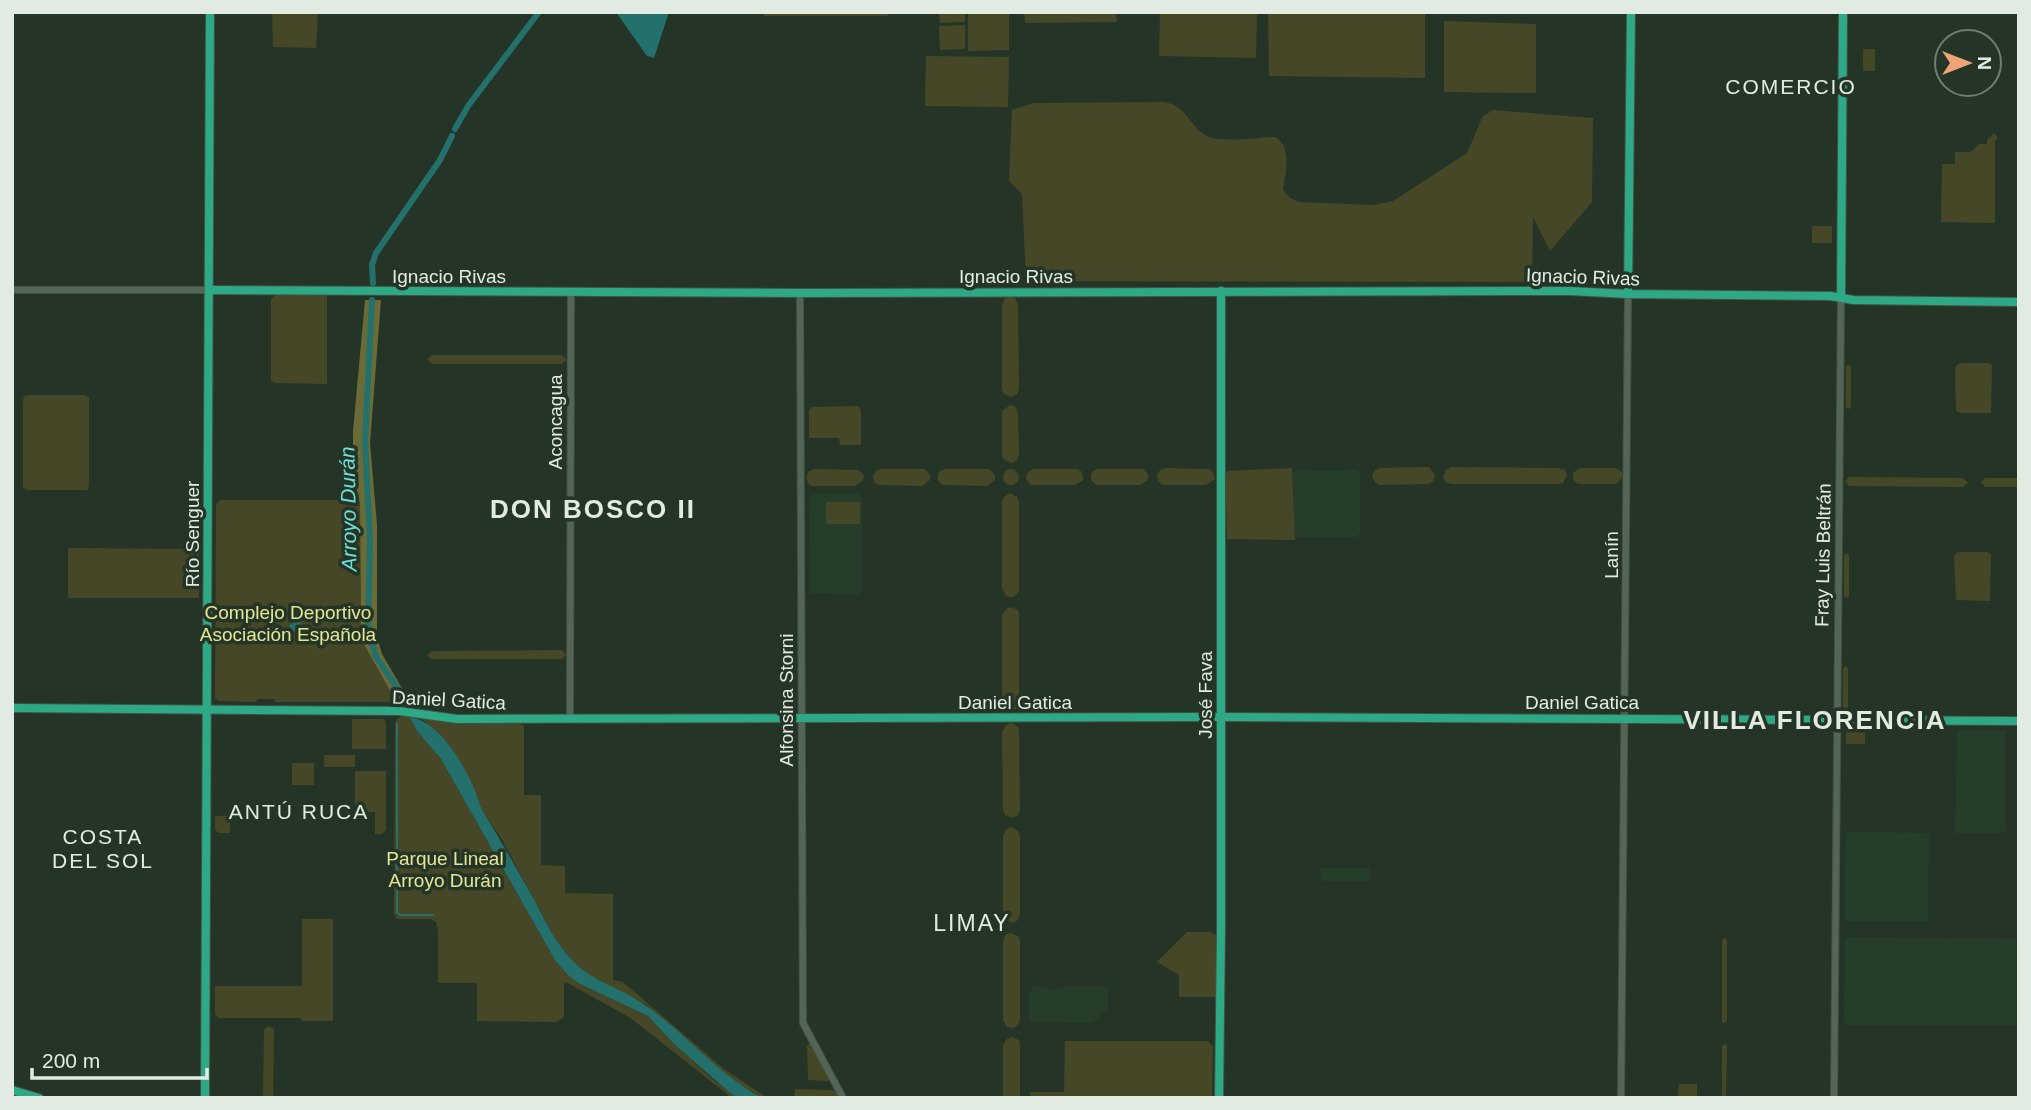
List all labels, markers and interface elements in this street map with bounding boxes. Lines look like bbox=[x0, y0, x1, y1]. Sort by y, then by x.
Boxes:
north arrow bbox=[1933, 28, 2003, 98]
text: N bbox=[1974, 56, 1995, 70]
district label: COMERCIO bbox=[1725, 75, 1857, 98]
street label: Ignacio Rivas bbox=[1526, 265, 1640, 289]
street label: Ignacio Rivas bbox=[392, 266, 506, 287]
street label: Ignacio Rivas bbox=[959, 266, 1073, 287]
street label: Aconcagua bbox=[545, 374, 566, 470]
water label: Arroyo Durán bbox=[335, 446, 361, 574]
street label: Río Senguer bbox=[182, 480, 203, 587]
street label: Fray Luis Beltrán bbox=[1811, 483, 1835, 627]
district label: DON BOSCO II bbox=[490, 494, 696, 524]
street label: Lanín bbox=[1601, 531, 1622, 579]
park label: Complejo Deportivo Asociación Española bbox=[200, 602, 377, 645]
street label: Alfonsina Storni bbox=[776, 633, 797, 767]
street label: José Fava bbox=[1195, 651, 1216, 739]
street label: Daniel Gatica bbox=[391, 687, 507, 713]
street label: Daniel Gatica bbox=[958, 692, 1072, 713]
street label: Daniel Gatica bbox=[1525, 692, 1639, 713]
district label: VILLA FLORENCIA bbox=[1683, 705, 1947, 735]
district label: ANTÚ RUCA bbox=[229, 800, 369, 823]
district label: COSTA DEL SOL bbox=[52, 825, 154, 872]
park label: Parque Lineal Arroyo Durán bbox=[386, 848, 504, 891]
district label: LIMAY bbox=[933, 910, 1011, 936]
scale bar bbox=[32, 1036, 206, 1080]
text: 200 m bbox=[42, 1049, 100, 1072]

